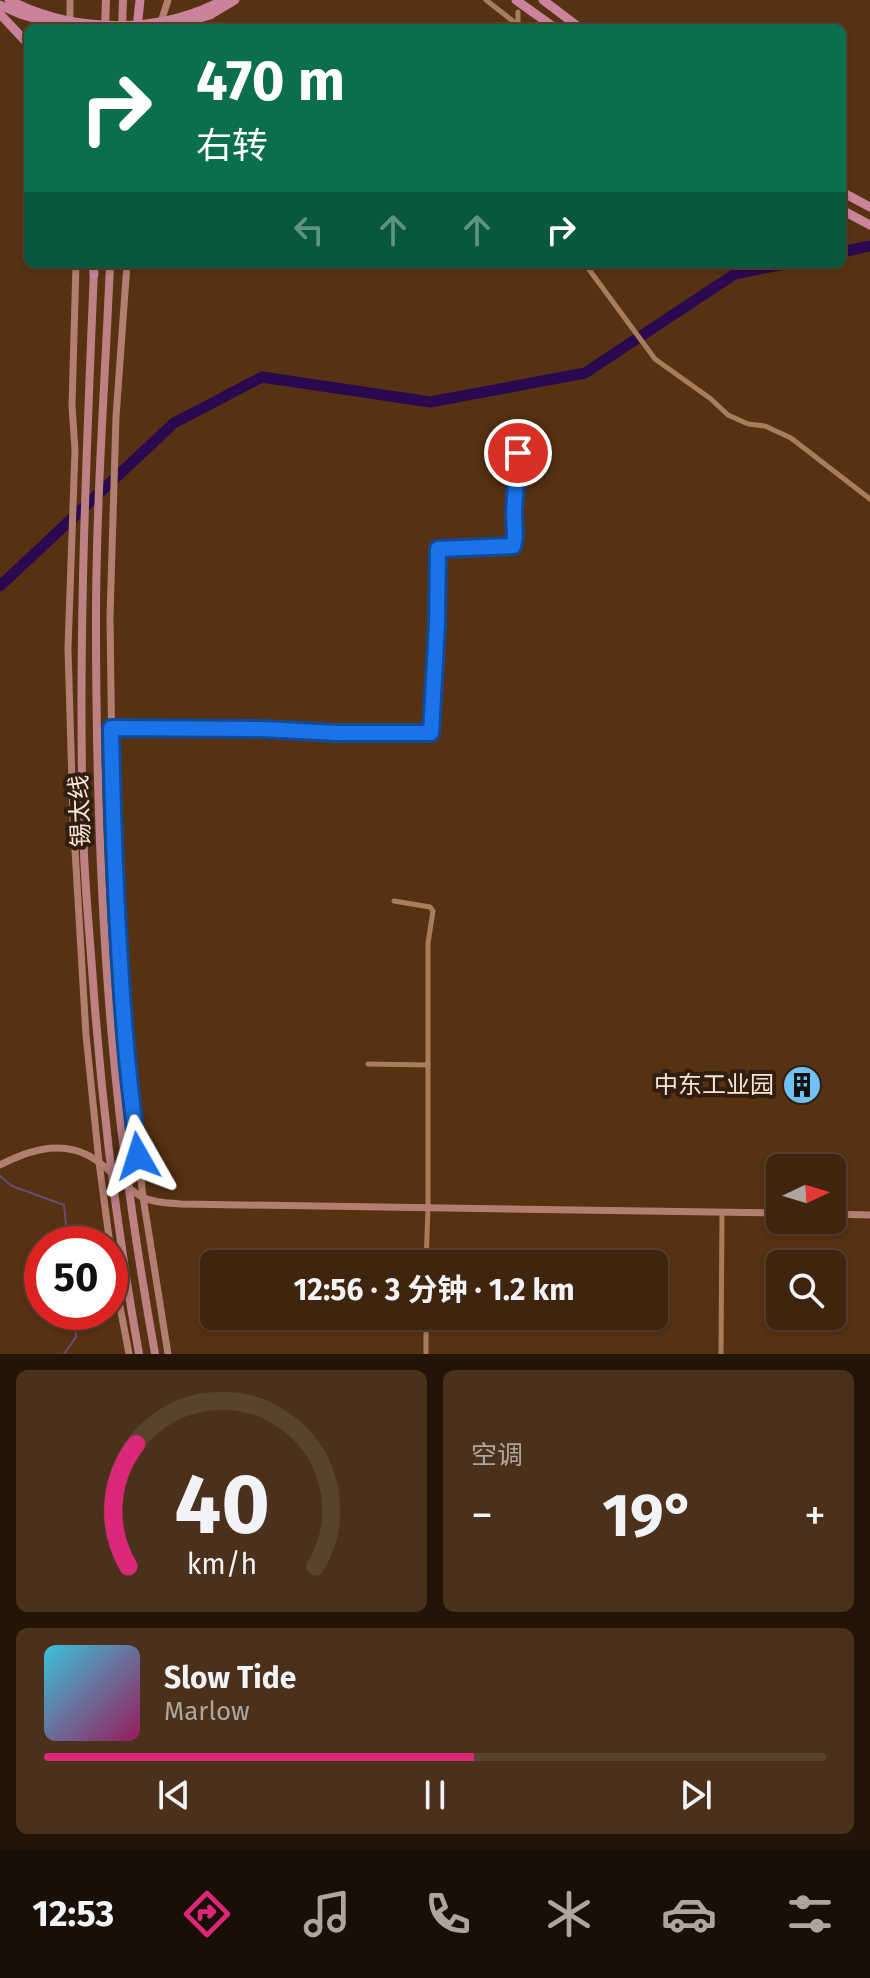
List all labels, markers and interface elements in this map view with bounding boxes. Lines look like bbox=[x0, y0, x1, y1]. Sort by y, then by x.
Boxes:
text: 470 m bbox=[196, 48, 345, 115]
icon: right bbox=[64, 56, 168, 160]
text: 右转 bbox=[196, 124, 268, 168]
icon: left bbox=[287, 208, 331, 252]
icon: ahead bbox=[371, 208, 415, 252]
icon: ahead bbox=[455, 208, 499, 252]
icon: right bbox=[539, 208, 583, 252]
pin bbox=[484, 419, 552, 487]
icon: arrive bbox=[496, 431, 540, 475]
street label: 锡太线 bbox=[65, 775, 95, 847]
building icon: 中东工业园 bbox=[781, 1064, 823, 1106]
place label: 中东工业园 bbox=[654, 1071, 774, 1099]
position arrow bbox=[96, 1114, 180, 1198]
north arrow bbox=[766, 1154, 846, 1234]
map controls bbox=[766, 1154, 846, 1330]
speed limit sign: 50 bbox=[24, 1226, 128, 1330]
button: search bbox=[766, 1250, 846, 1330]
text: 12:56 · 3 分钟 · 1.2 km bbox=[293, 1272, 575, 1308]
text: 空调 bbox=[471, 1440, 523, 1471]
text: 40 bbox=[174, 1455, 269, 1555]
text: 19° bbox=[602, 1480, 695, 1552]
text: − bbox=[471, 1489, 493, 1542]
text: + bbox=[804, 1489, 826, 1542]
text: km/h bbox=[186, 1547, 257, 1582]
text: Slow Tide bbox=[164, 1660, 296, 1696]
text: Marlow bbox=[164, 1696, 250, 1727]
icon: previous bbox=[152, 1773, 196, 1817]
icon: pause bbox=[413, 1773, 457, 1817]
icon: next bbox=[674, 1773, 718, 1817]
icon: directions bbox=[179, 1886, 235, 1942]
icon: music bbox=[299, 1886, 355, 1942]
icon: phone bbox=[420, 1886, 476, 1942]
icon: climate bbox=[541, 1886, 597, 1942]
icon: car bbox=[661, 1886, 717, 1942]
icon: filters bbox=[782, 1886, 838, 1942]
text: 12:53 bbox=[32, 1892, 114, 1936]

